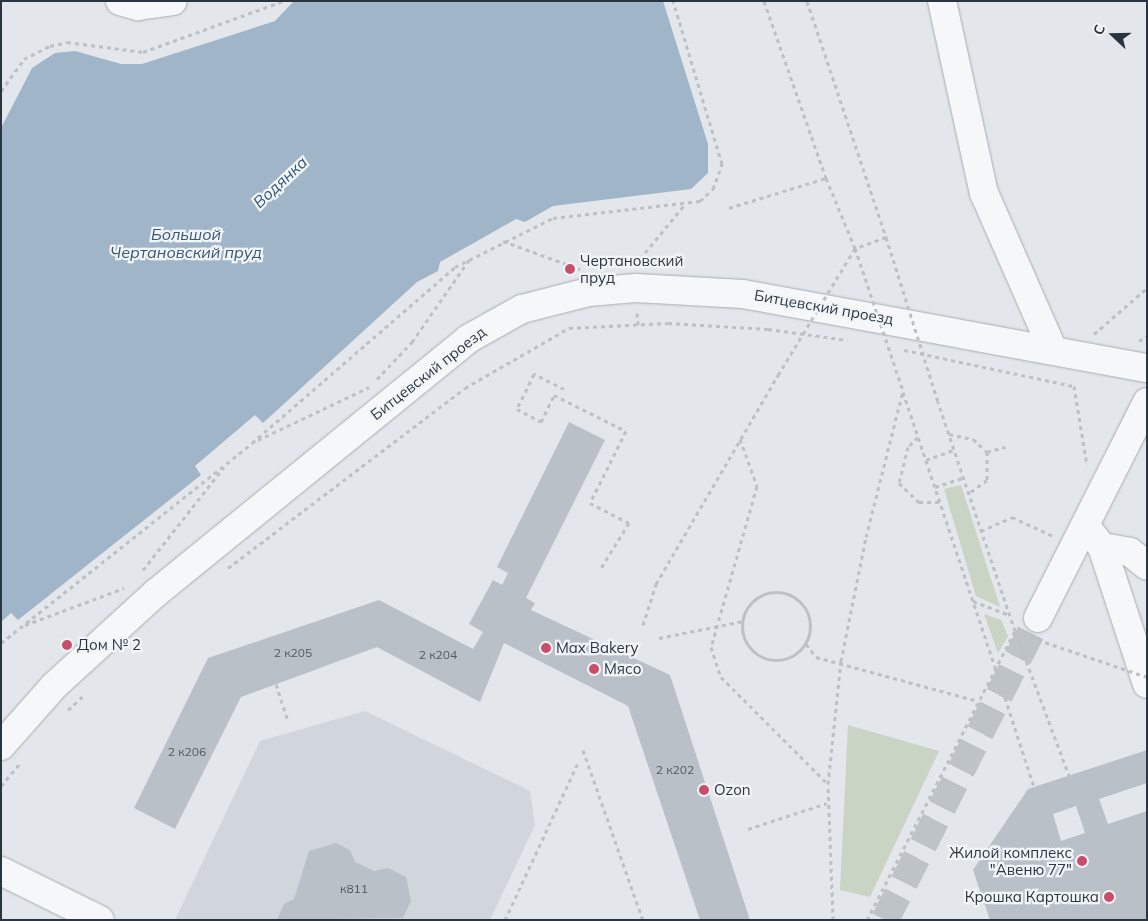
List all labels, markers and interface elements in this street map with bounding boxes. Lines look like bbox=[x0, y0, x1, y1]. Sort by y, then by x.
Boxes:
north arrow bbox=[1088, 10, 1138, 60]
text: С bbox=[1089, 22, 1109, 37]
water label: Водянка bbox=[249, 152, 311, 212]
water label: Большой Чертановский пруд bbox=[110, 224, 262, 262]
place label: Чертановский пруд bbox=[580, 251, 683, 286]
marker: Чертановский пруд bbox=[564, 263, 576, 275]
street label: Битцевский проезд bbox=[753, 286, 895, 328]
street label: Битцевский проезд bbox=[367, 322, 489, 424]
place label: Дом № 2 bbox=[77, 636, 141, 654]
marker: Дом № 2 bbox=[61, 639, 73, 651]
place label: Max Bakery bbox=[556, 639, 639, 657]
marker: Max Bakery bbox=[540, 642, 552, 654]
house number: 2 к205 bbox=[274, 646, 312, 660]
house number: 2 к204 bbox=[419, 648, 457, 662]
place label: Мясо bbox=[604, 660, 641, 678]
marker: Мясо bbox=[588, 663, 600, 675]
house number: 2 к206 bbox=[168, 745, 206, 759]
house number: 2 к202 bbox=[656, 763, 694, 777]
place label: Ozon bbox=[714, 781, 751, 799]
marker: Ozon bbox=[698, 784, 710, 796]
place label: Жилой комплекс "Авеню 77" bbox=[949, 843, 1072, 878]
marker: Жилой комплекс "Авеню 77" bbox=[1076, 855, 1088, 867]
house number: к811 bbox=[340, 882, 368, 896]
place label: Крошка Картошка bbox=[965, 888, 1099, 906]
marker: Крошка Картошка bbox=[1103, 891, 1115, 903]

